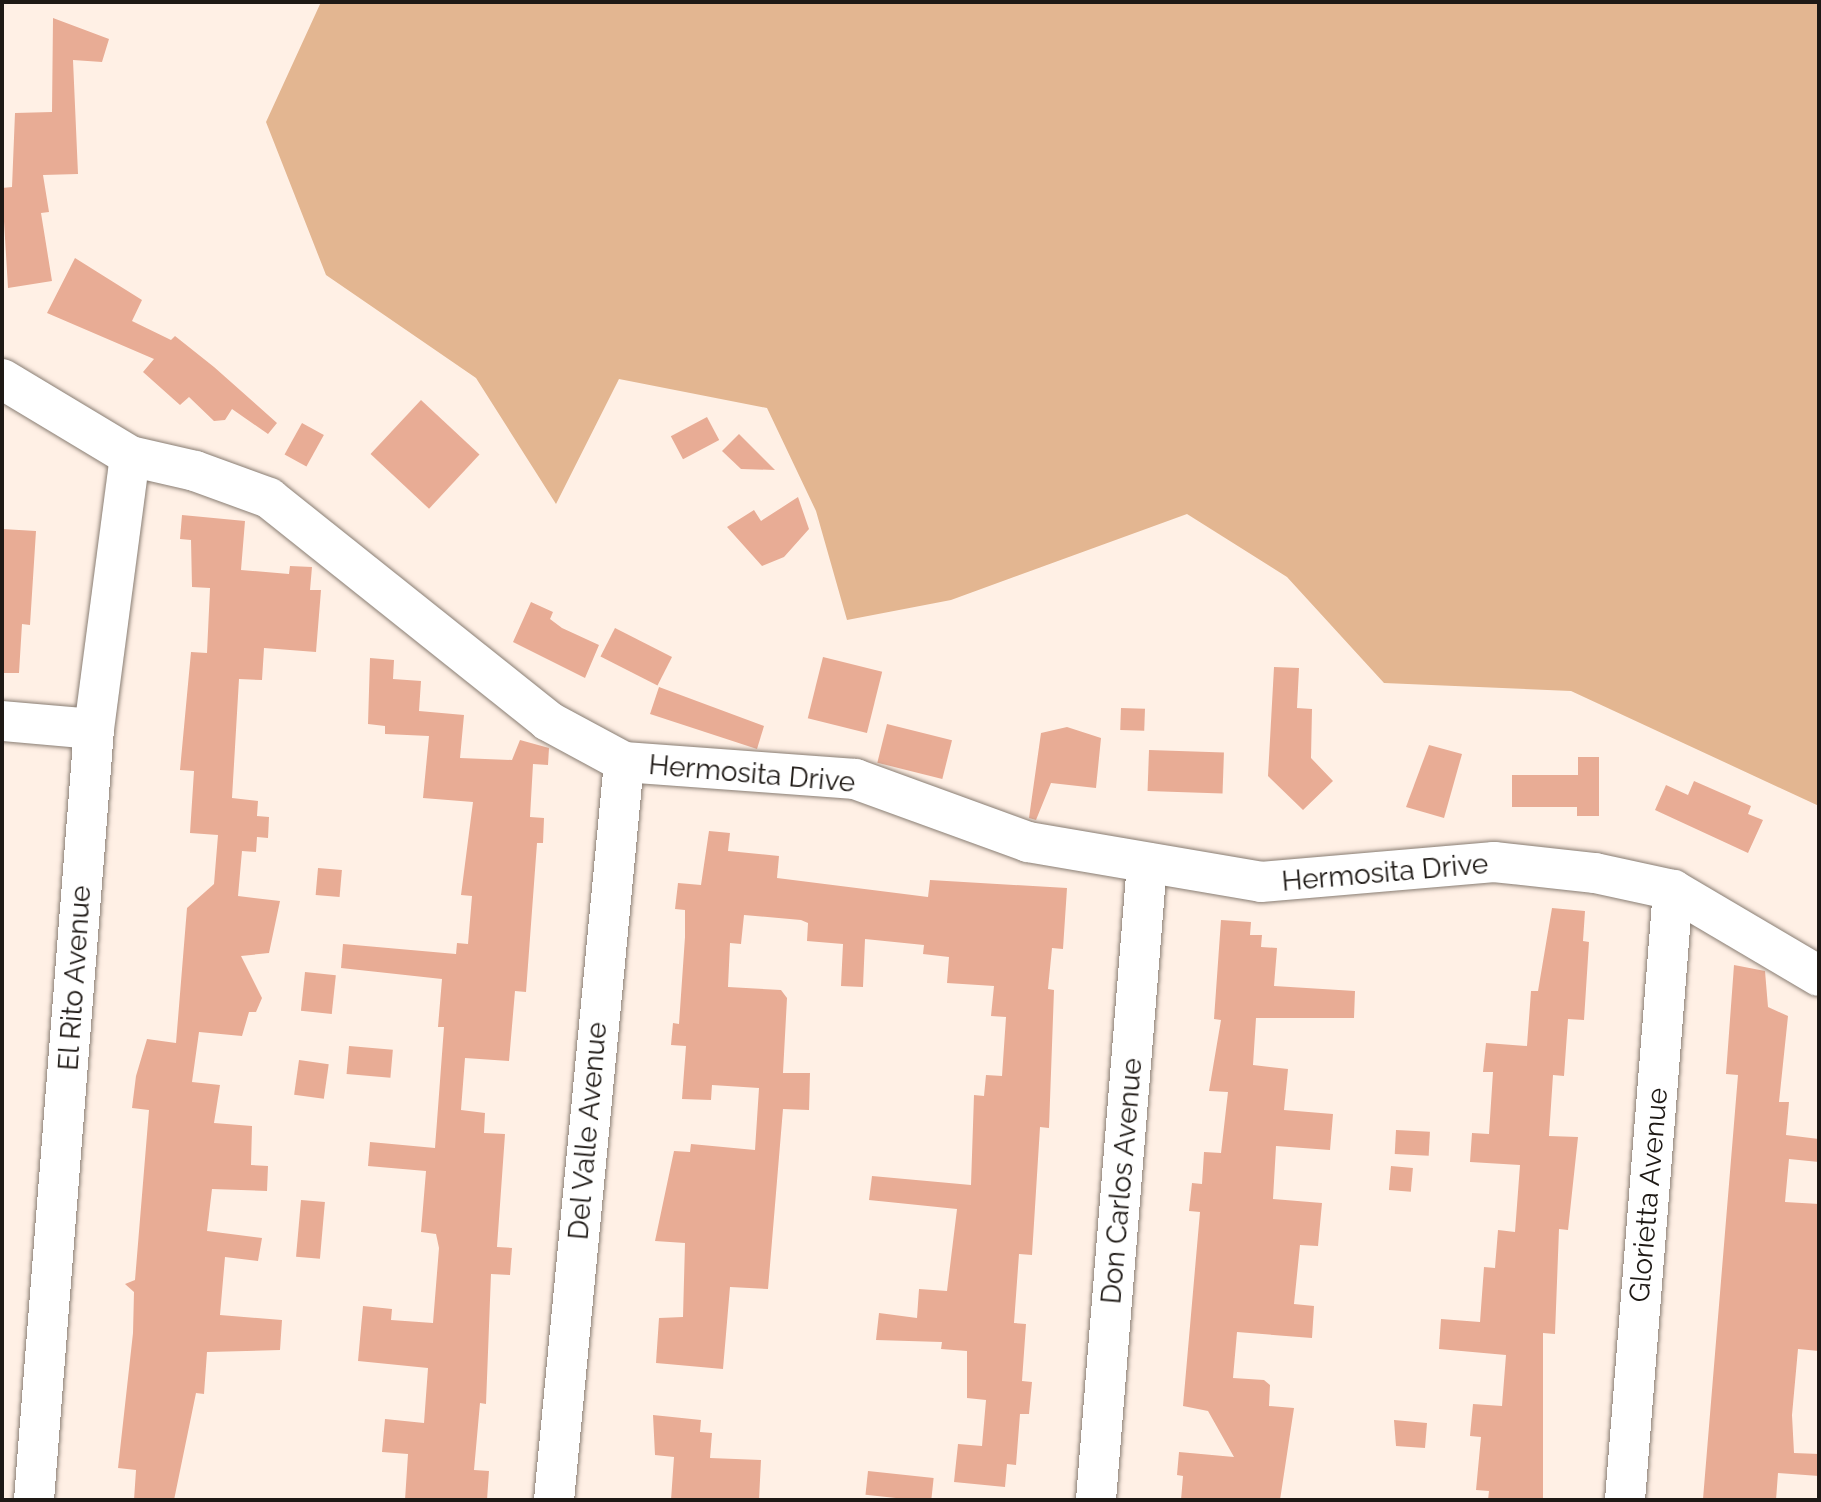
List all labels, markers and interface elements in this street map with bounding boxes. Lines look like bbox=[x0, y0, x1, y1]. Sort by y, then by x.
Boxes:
street label: Hermosita Drive bbox=[647, 748, 857, 800]
street label: Hermosita Drive bbox=[1280, 847, 1490, 899]
street label: El Rito Avenue bbox=[52, 883, 98, 1073]
street label: Del Valle Avenue bbox=[562, 1019, 614, 1243]
street label: Don Carlos Avenue bbox=[1094, 1056, 1150, 1306]
street label: Glorietta Avenue bbox=[1623, 1086, 1675, 1304]

